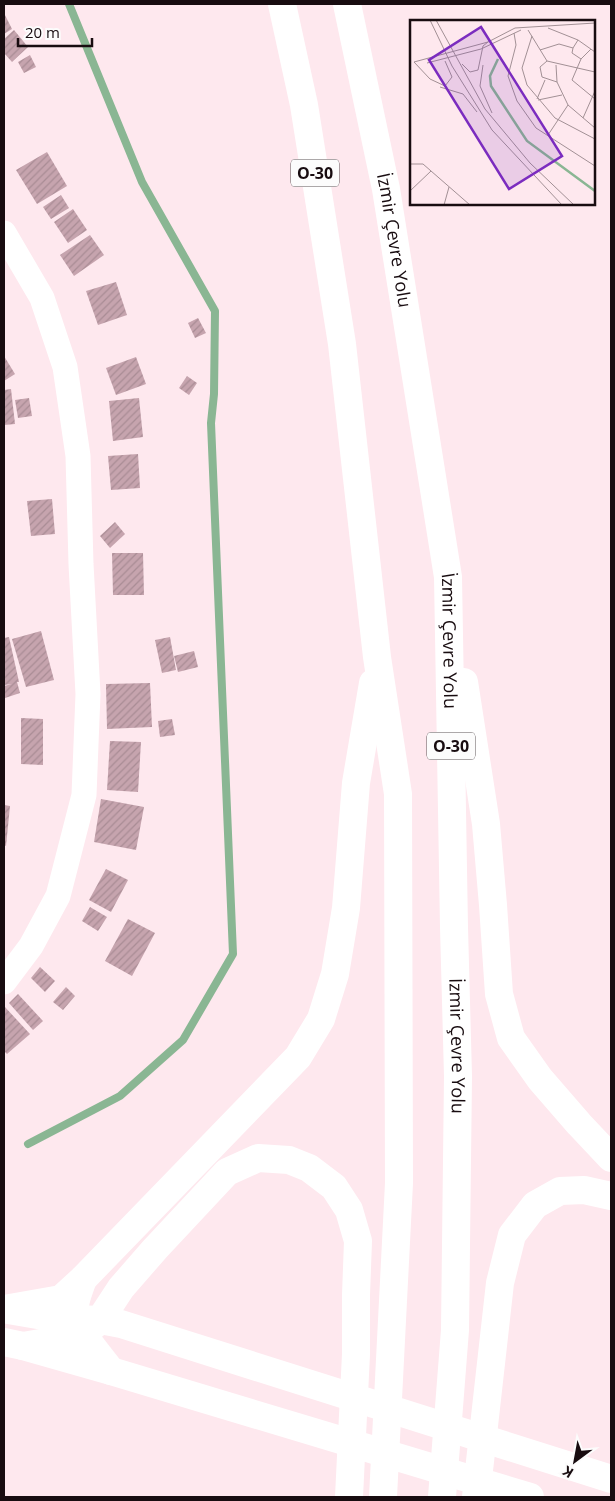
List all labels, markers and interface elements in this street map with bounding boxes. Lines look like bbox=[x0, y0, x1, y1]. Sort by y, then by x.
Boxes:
scale bar bbox=[18, 15, 91, 47]
inset map bbox=[410, 20, 595, 205]
text: 20 m bbox=[25, 22, 60, 42]
road number: O-30 bbox=[291, 160, 339, 187]
street label: İzmir Çevre Yolu bbox=[372, 171, 418, 309]
street label: İzmir Çevre Yolu bbox=[437, 571, 463, 709]
road number: O-30 bbox=[427, 732, 475, 759]
street label: İzmir Çevre Yolu bbox=[444, 978, 471, 1114]
north arrow bbox=[550, 1436, 600, 1486]
text: K bbox=[558, 1462, 577, 1483]

